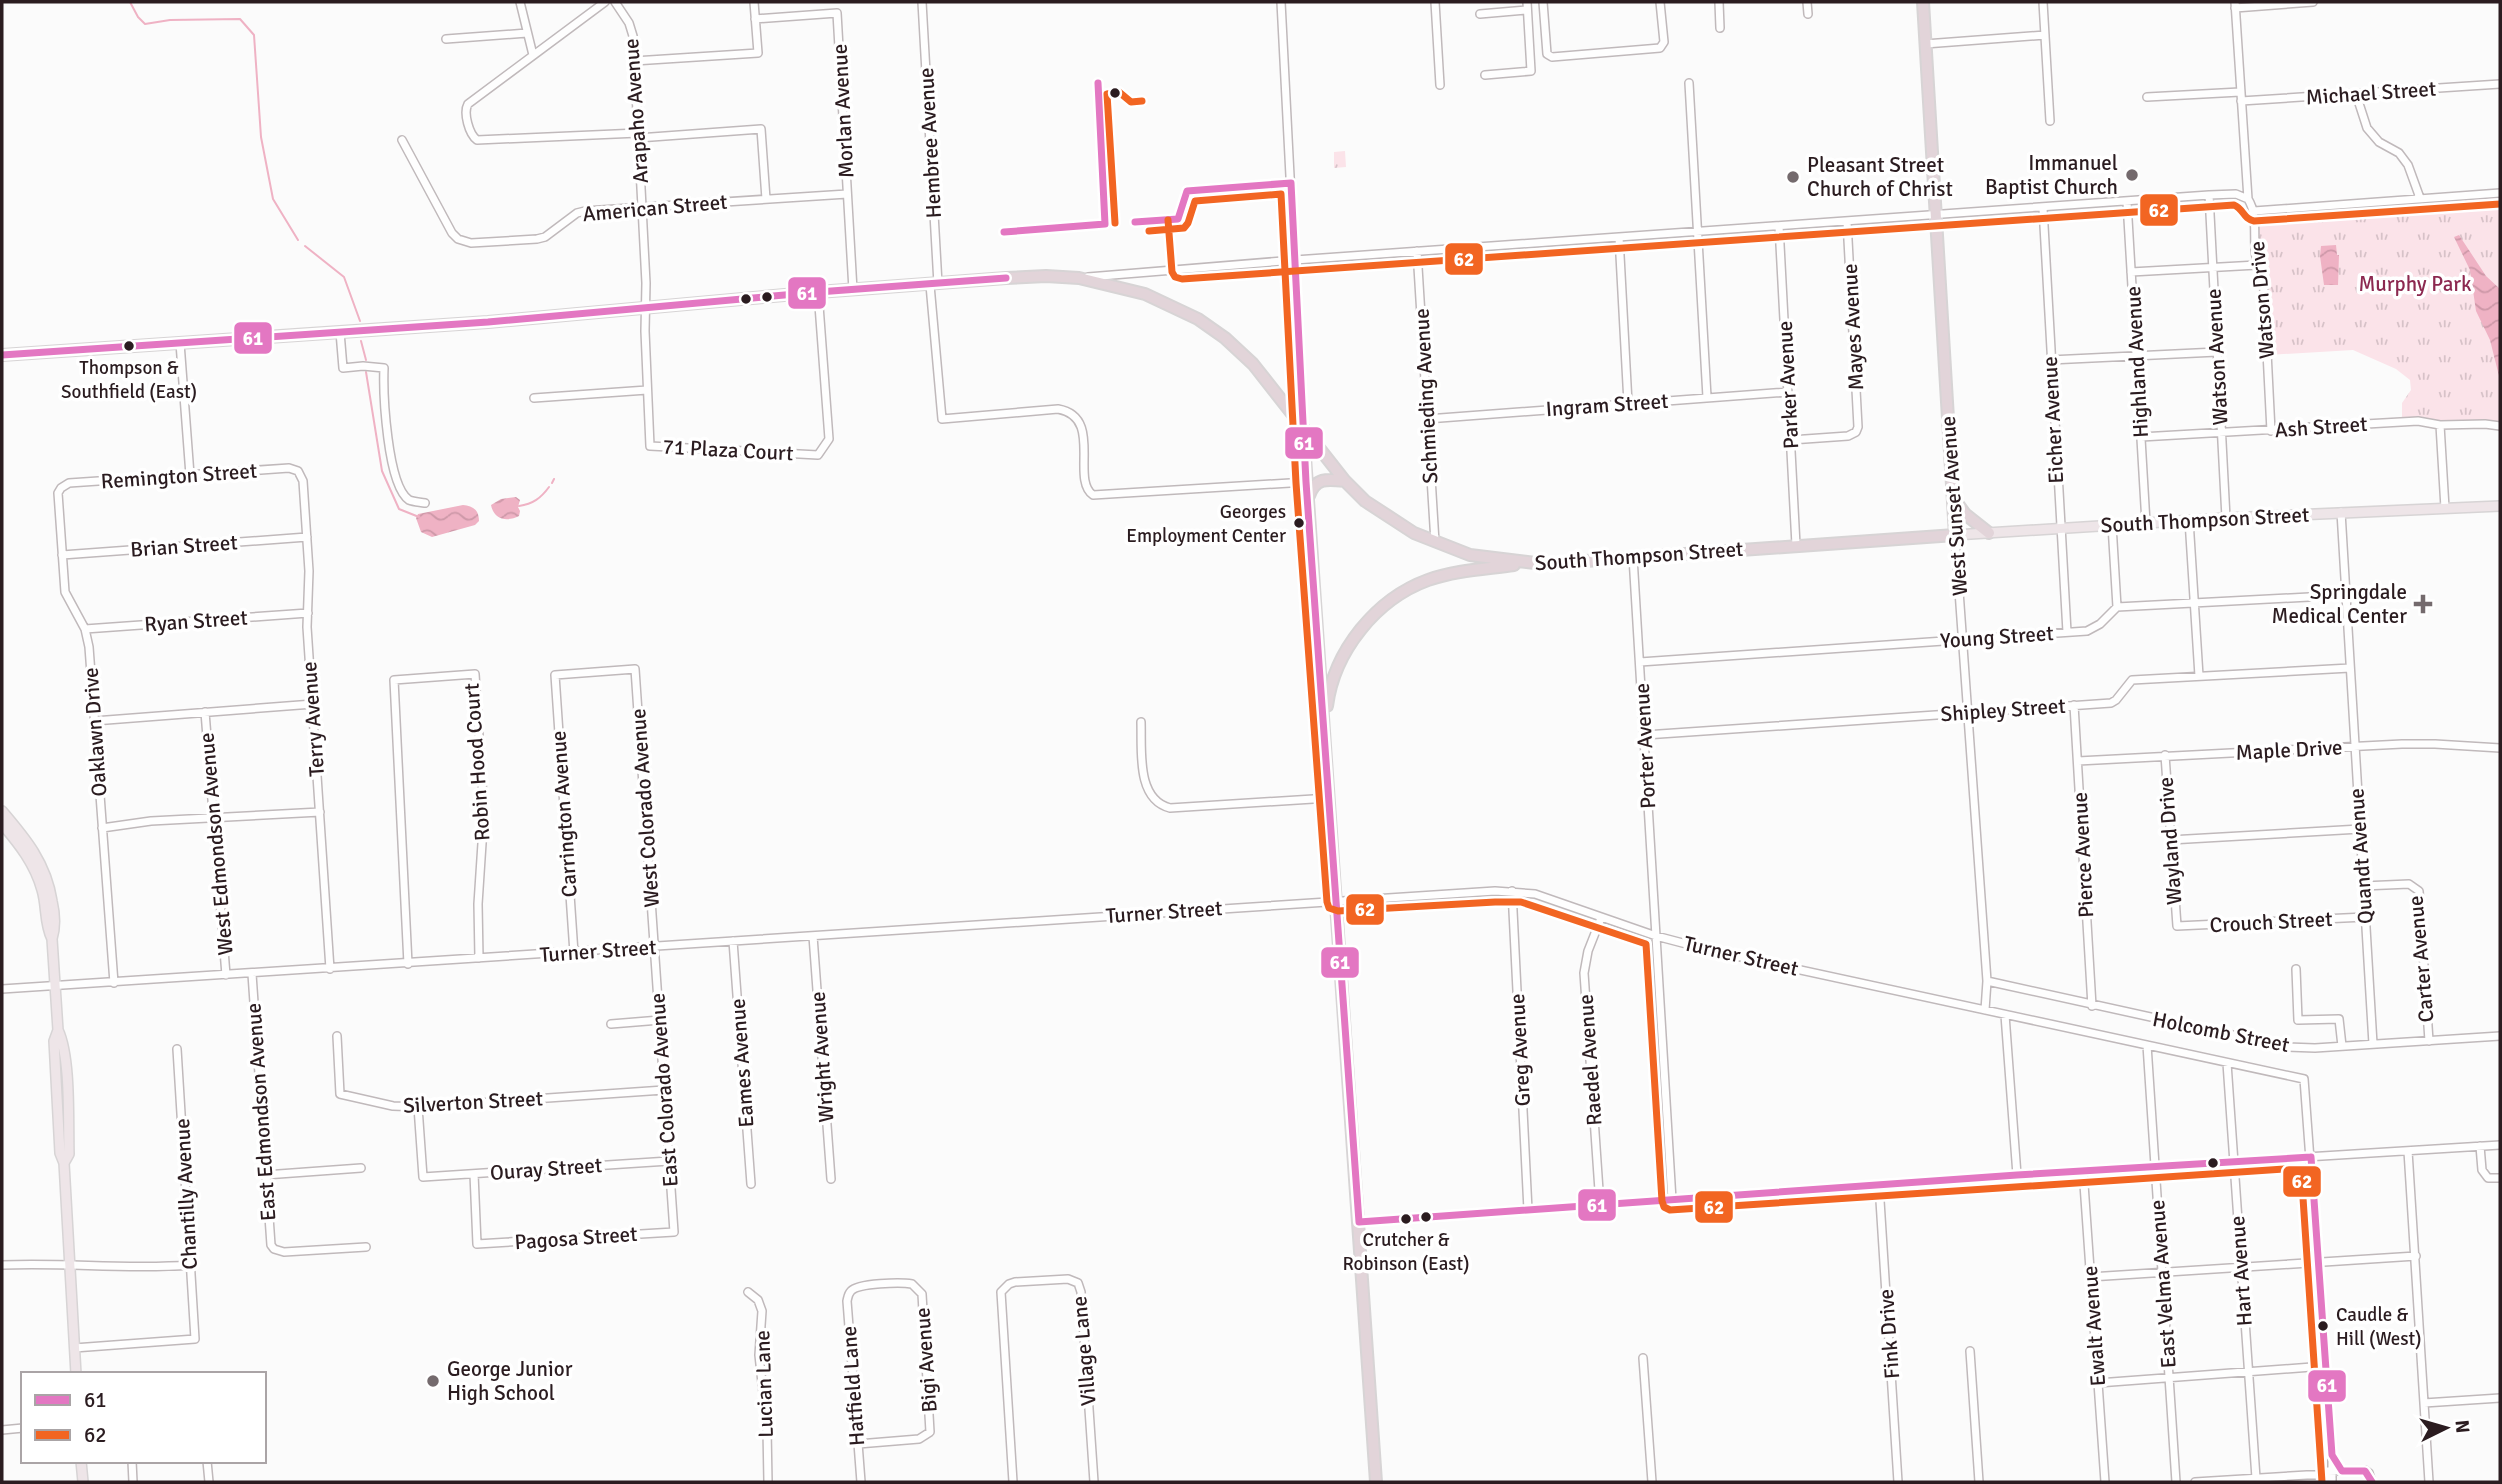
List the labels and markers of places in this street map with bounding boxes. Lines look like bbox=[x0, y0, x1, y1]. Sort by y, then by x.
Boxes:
unlabelled marker bbox=[1108, 86, 1122, 100]
place label: Immanuel Baptist Church bbox=[1985, 150, 2118, 200]
place label: Pleasant Street Church of Christ bbox=[1807, 152, 1953, 202]
marker: Immanuel Baptist Church bbox=[2124, 167, 2140, 183]
marker: Pleasant Street Church of Christ bbox=[1785, 169, 1801, 185]
unlabelled marker bbox=[760, 290, 774, 304]
unlabelled marker bbox=[739, 292, 753, 306]
marker: Thompson & Southfield (East) bbox=[122, 339, 136, 353]
place label: Thompson & Southfield (East) bbox=[61, 356, 197, 404]
place label: Georges Employment Center bbox=[1126, 500, 1286, 548]
marker: Georges Employment Center bbox=[1292, 516, 1306, 530]
place label: Springdale Medical Center bbox=[2272, 579, 2407, 629]
marker: Springdale Medical Center bbox=[2413, 594, 2433, 614]
unlabelled marker bbox=[2206, 1156, 2220, 1170]
unlabelled marker bbox=[1419, 1210, 1433, 1224]
marker: Crutcher & Robinson (East) bbox=[1399, 1212, 1413, 1226]
place label: Crutcher & Robinson (East) bbox=[1342, 1228, 1470, 1276]
place label: Caudle & Hill (West) bbox=[2336, 1303, 2422, 1351]
marker: Caudle & Hill (West) bbox=[2316, 1319, 2330, 1333]
place label: George Junior High School bbox=[447, 1356, 573, 1406]
marker: George Junior High School bbox=[425, 1373, 441, 1389]

